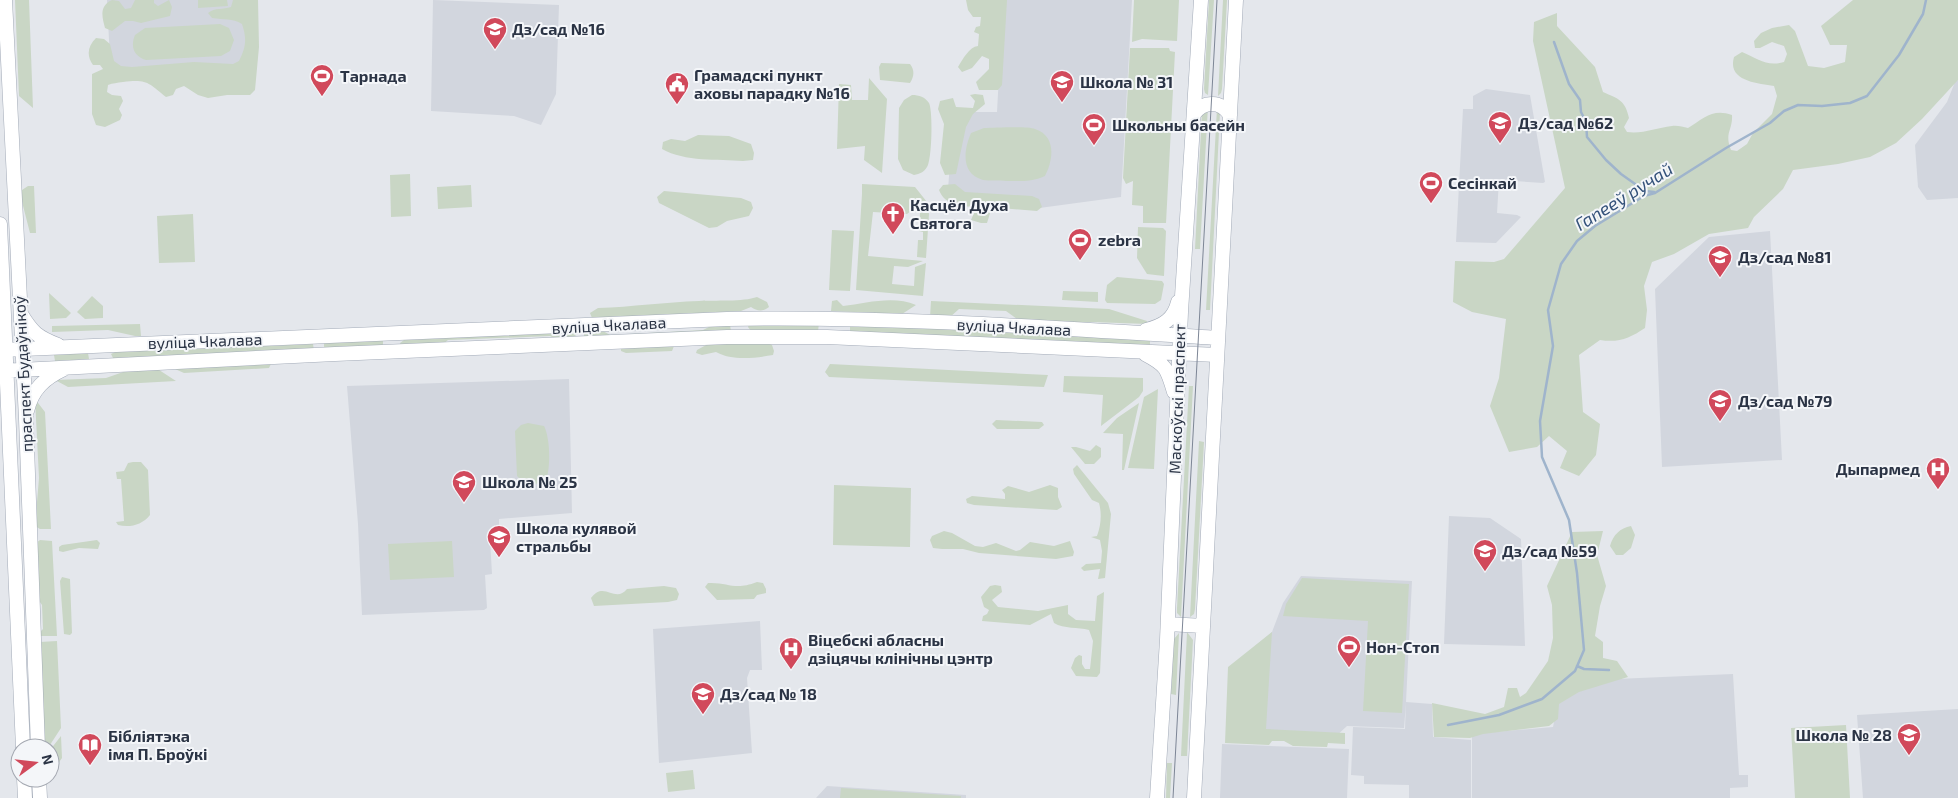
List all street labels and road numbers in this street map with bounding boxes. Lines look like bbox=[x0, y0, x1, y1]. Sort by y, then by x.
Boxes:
street label: праспект Будаўнікоў bbox=[9, 295, 37, 453]
street label: вуліца Чкалава bbox=[551, 312, 667, 338]
street label: вуліца Чкалава bbox=[956, 314, 1072, 340]
street label: Маскоўскі праспект bbox=[1164, 323, 1190, 474]
street label: вуліца Чкалава bbox=[147, 329, 263, 353]

